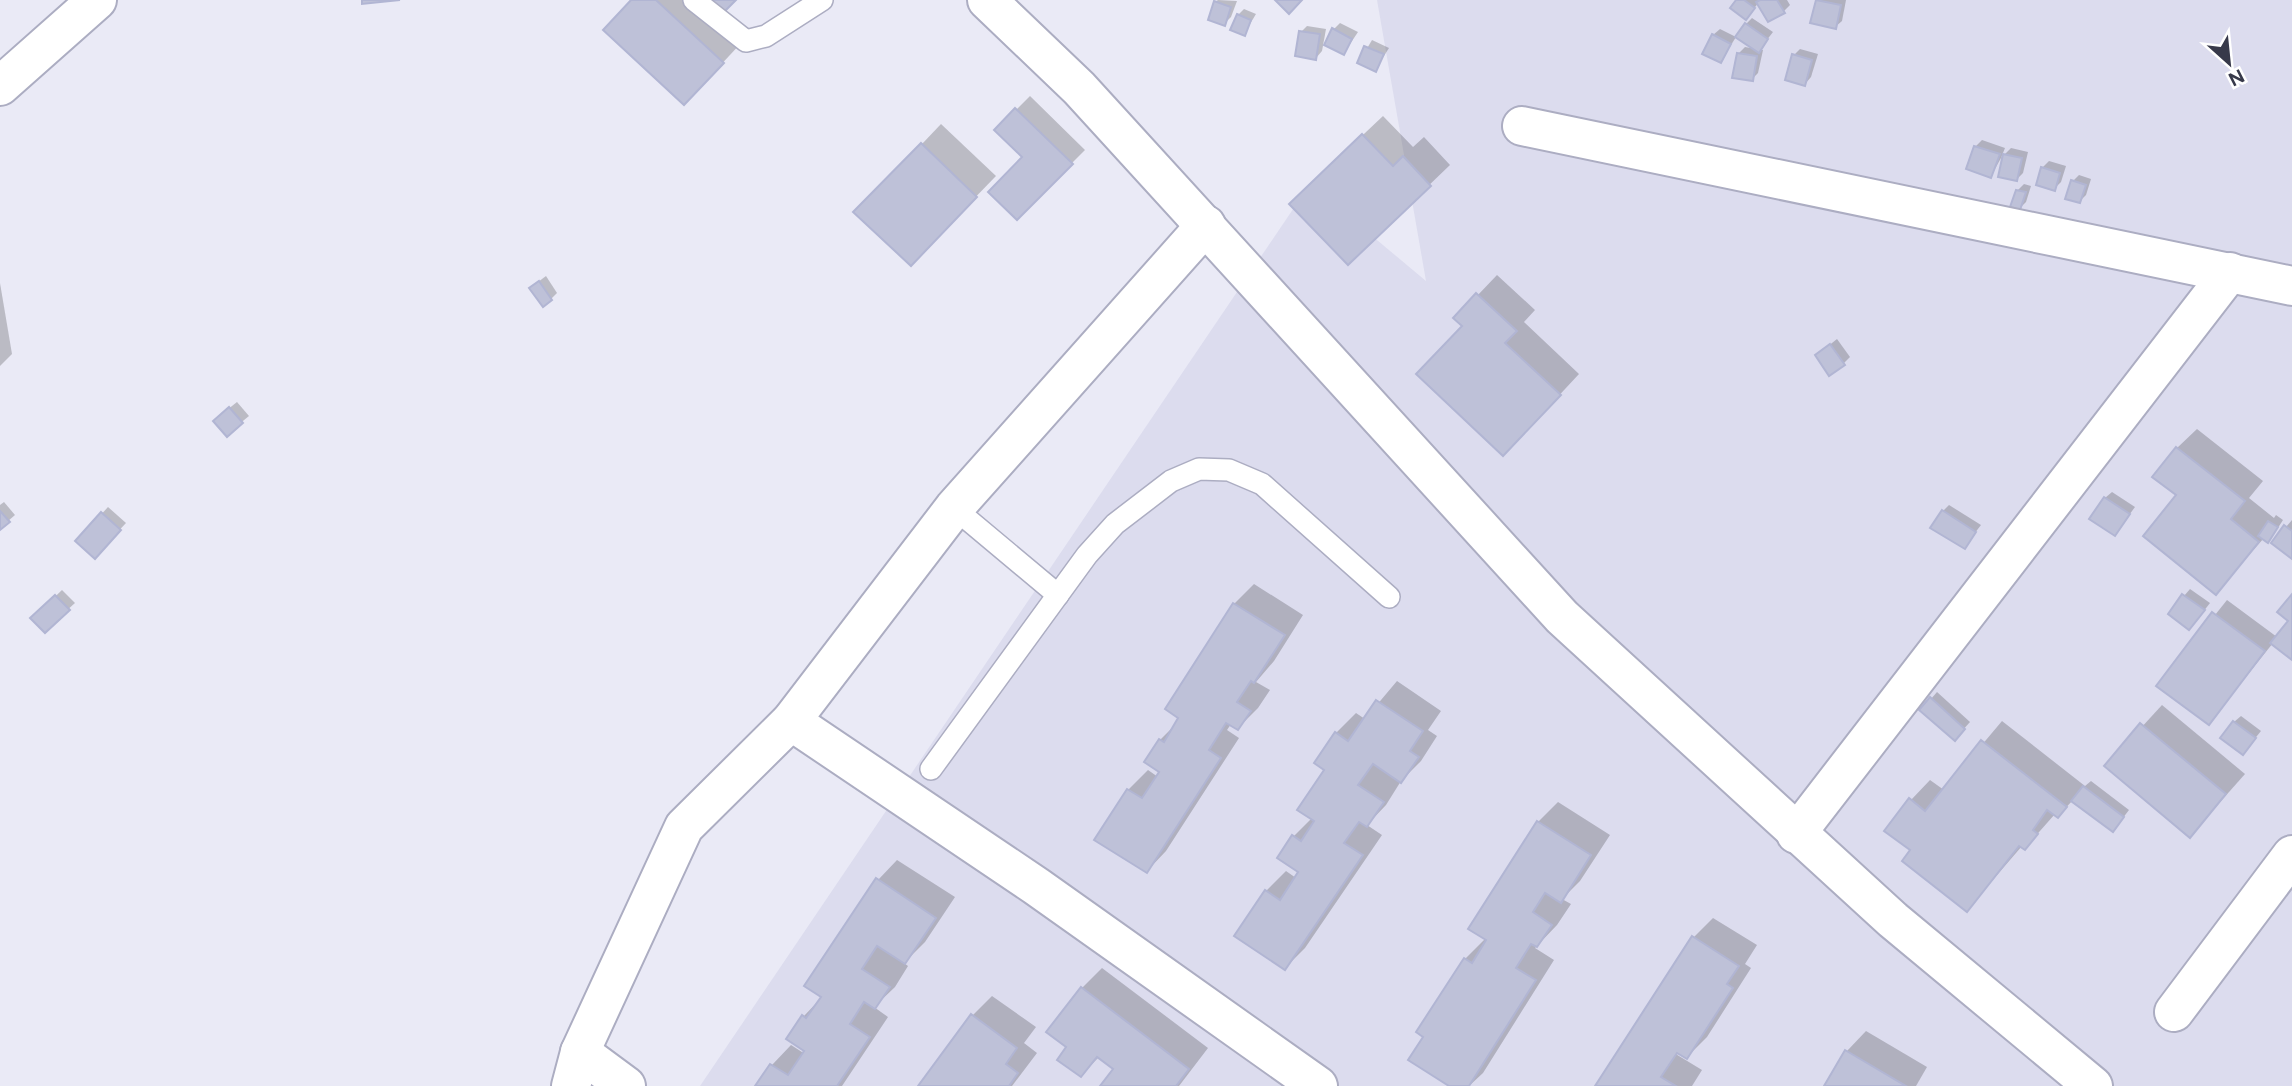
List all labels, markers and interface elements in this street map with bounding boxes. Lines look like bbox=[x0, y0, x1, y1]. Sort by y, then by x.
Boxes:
north arrow bbox=[2194, 28, 2264, 98]
text: N bbox=[2225, 64, 2248, 91]

